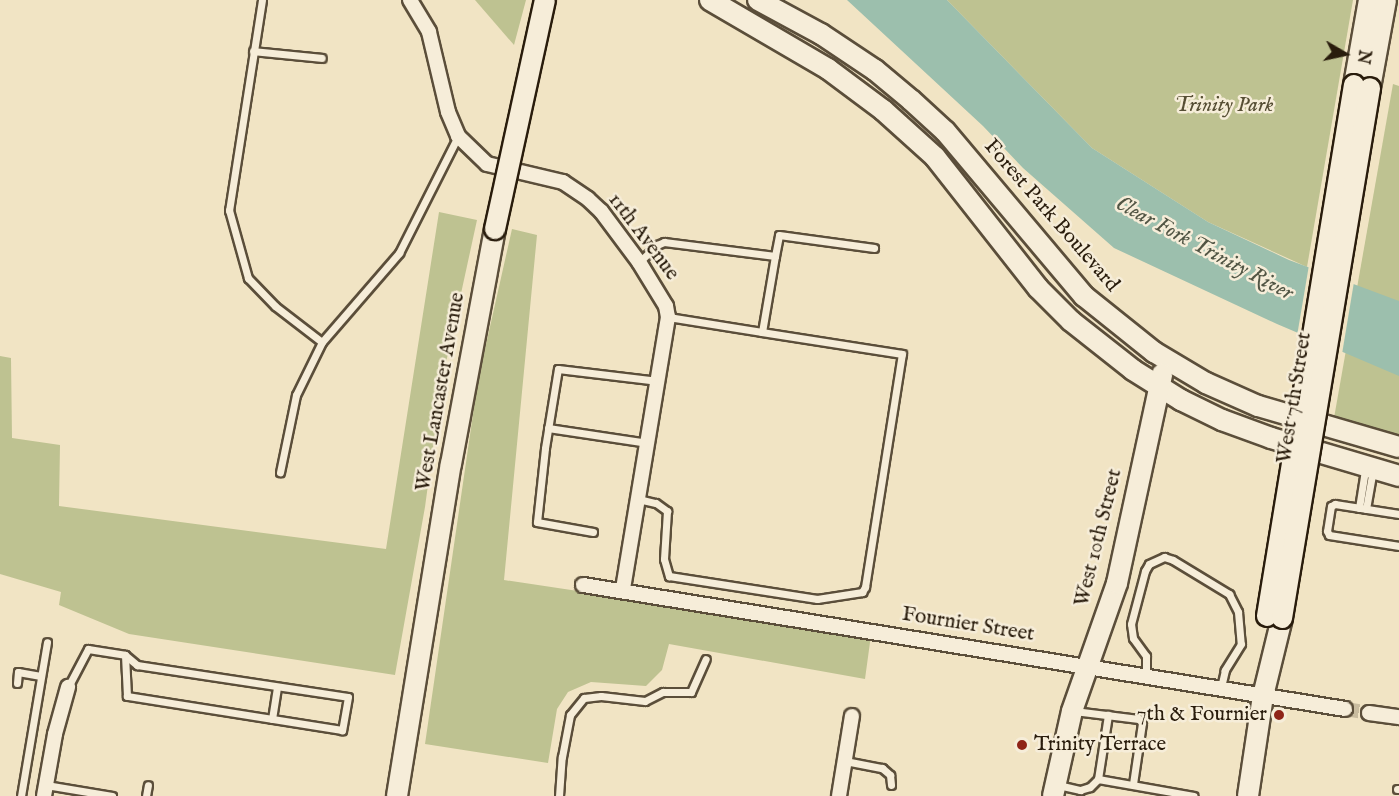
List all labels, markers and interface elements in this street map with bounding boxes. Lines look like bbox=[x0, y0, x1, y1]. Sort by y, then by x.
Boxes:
north arrow bbox=[1315, 24, 1375, 84]
text: N bbox=[1352, 48, 1374, 65]
park label: Trinity Park bbox=[1175, 93, 1273, 119]
street label: Forest Park Boulevard bbox=[978, 135, 1124, 297]
street label: 11th Avenue bbox=[602, 188, 684, 286]
water label: Clear Fork Trinity River bbox=[1111, 191, 1297, 307]
street label: West Lancaster Avenue bbox=[411, 290, 471, 494]
street label: West 7th Street bbox=[1272, 330, 1318, 466]
street label: West 10th Street bbox=[1070, 467, 1128, 609]
street label: Fournier Street bbox=[900, 602, 1036, 648]
place label: 7th & Fournier bbox=[1137, 702, 1267, 728]
marker: 7th & Fournier bbox=[1272, 708, 1286, 722]
place label: Trinity Terrace bbox=[1034, 732, 1166, 758]
marker: Trinity Terrace bbox=[1015, 738, 1029, 752]

